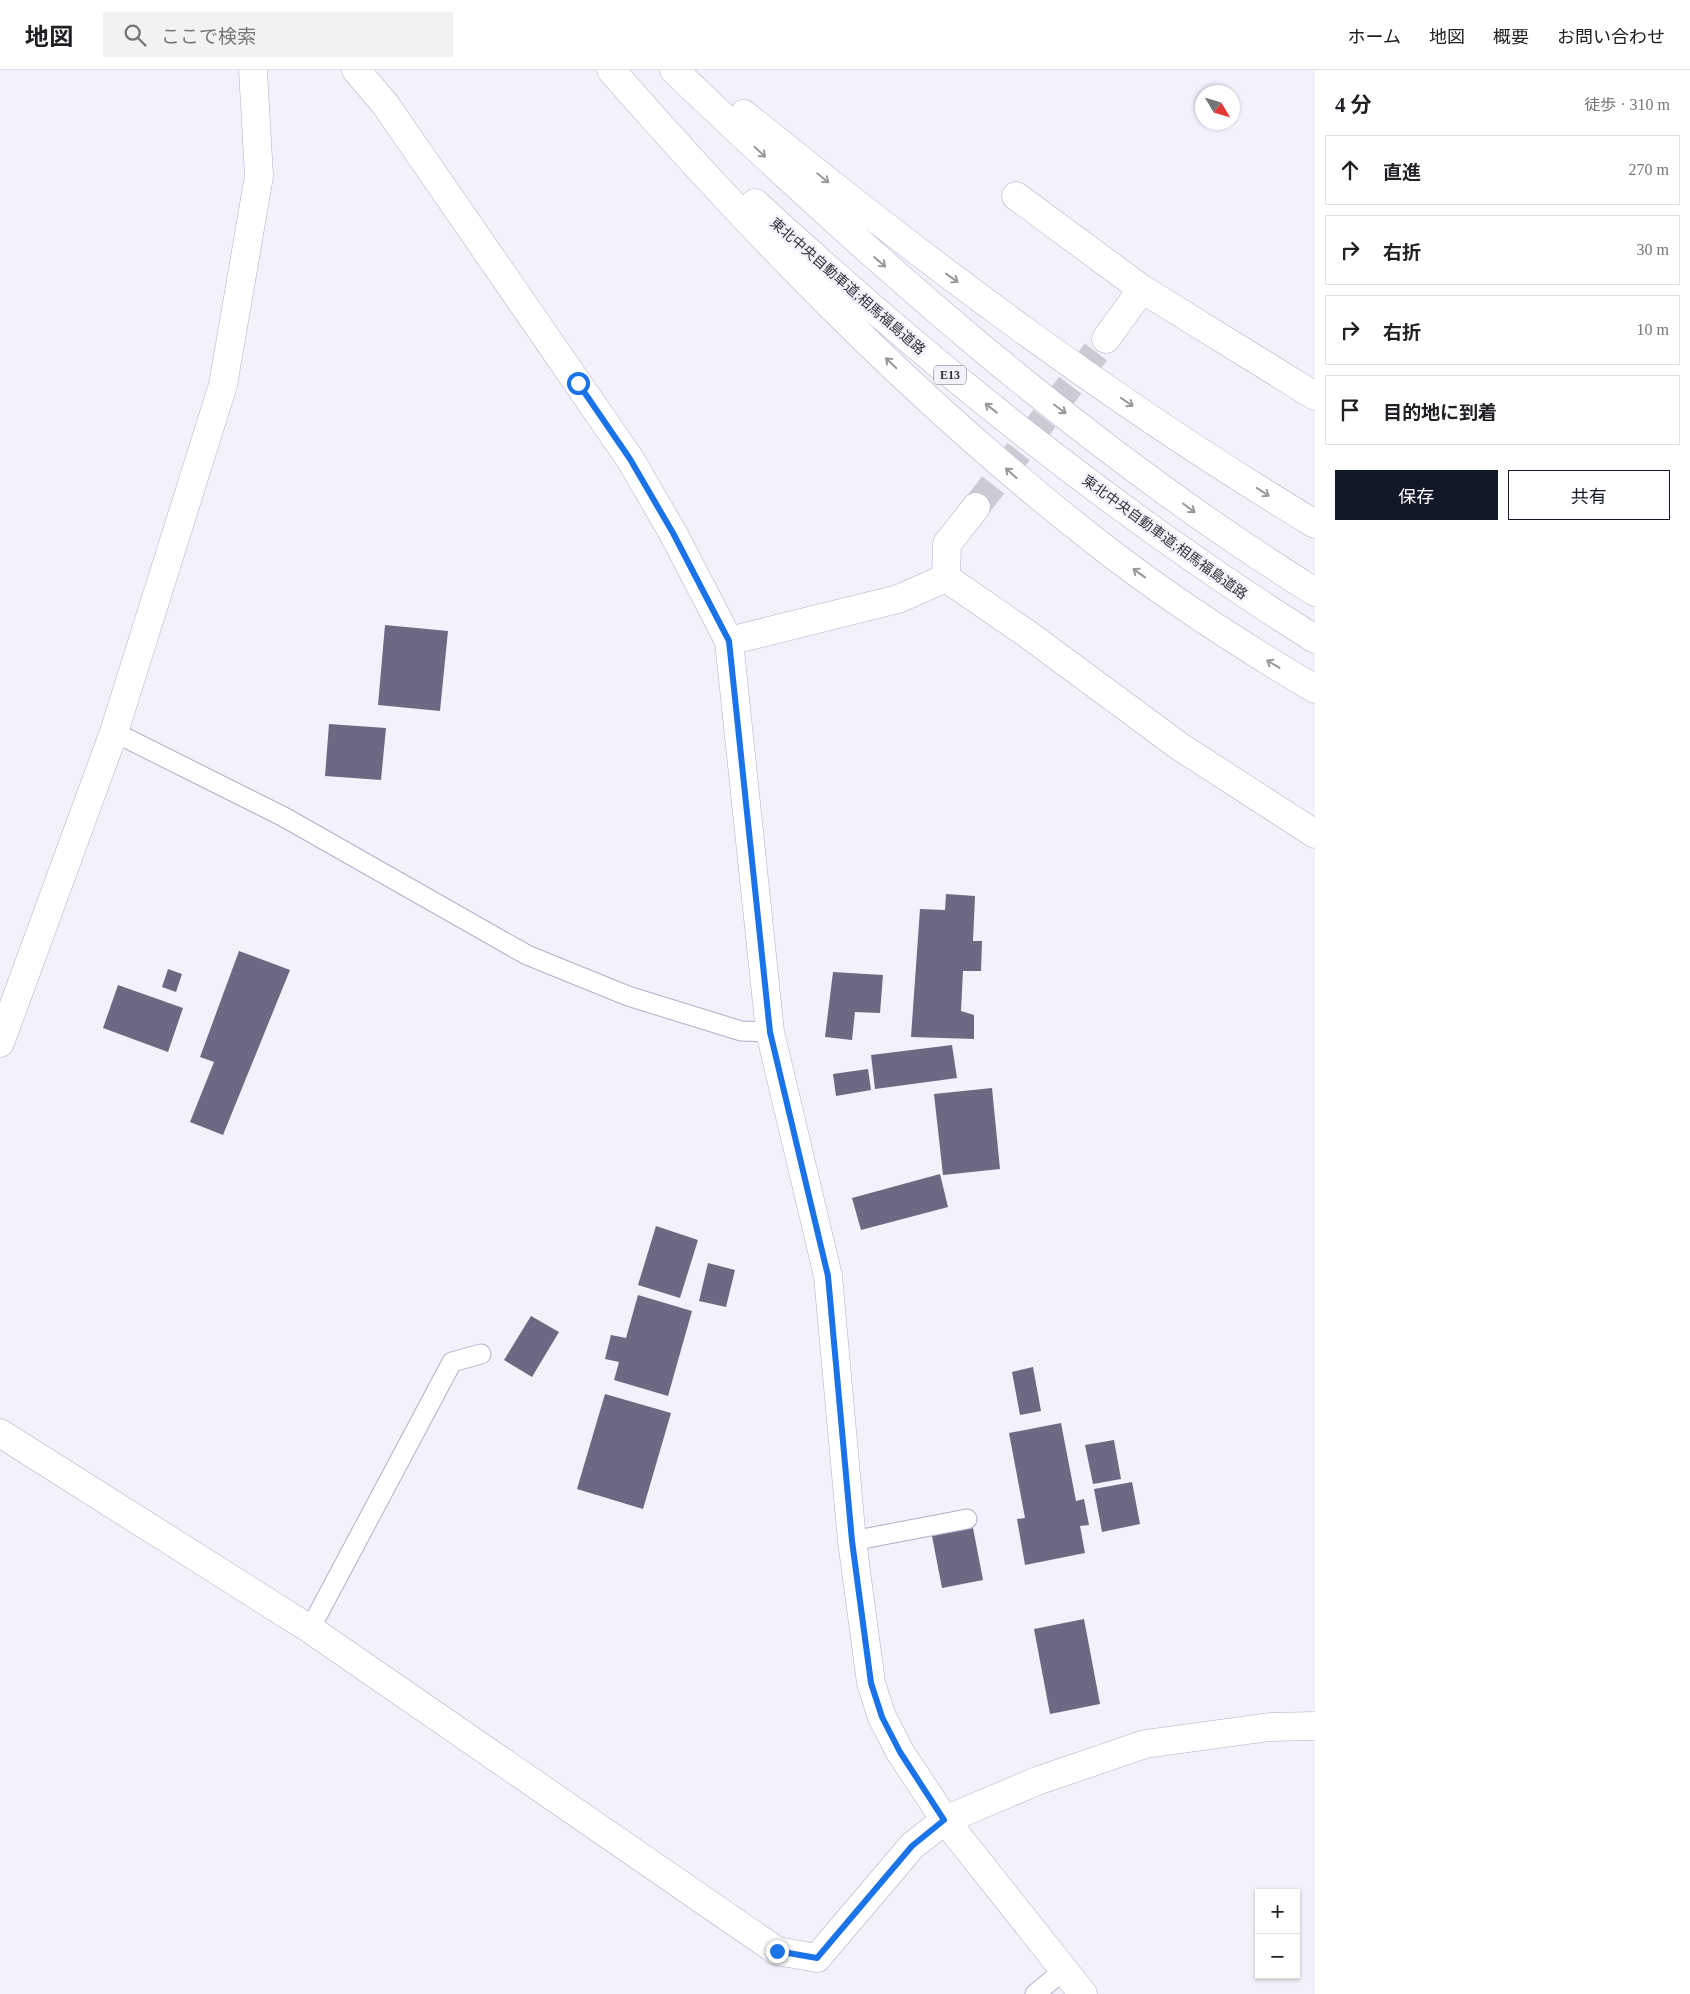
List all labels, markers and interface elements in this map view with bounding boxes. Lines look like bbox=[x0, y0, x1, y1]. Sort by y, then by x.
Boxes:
search box bbox=[103, 12, 453, 57]
icon: search bbox=[121, 21, 149, 49]
text: 地図 bbox=[25, 24, 73, 50]
text: ここで検索 bbox=[161, 26, 256, 47]
text: ホーム bbox=[1348, 27, 1401, 47]
text: 地図 bbox=[1429, 27, 1465, 47]
text: 概要 bbox=[1493, 27, 1529, 47]
text: お問い合わせ bbox=[1557, 27, 1665, 47]
north arrow bbox=[1195, 85, 1240, 130]
text: 4 分 bbox=[1335, 93, 1372, 117]
text: 徒歩 · 310 m bbox=[1584, 96, 1670, 113]
one-way arrow bbox=[754, 146, 767, 158]
icon: ahead bbox=[1336, 156, 1364, 184]
text: 270 m bbox=[1629, 161, 1669, 178]
text: 直進 bbox=[1383, 162, 1421, 183]
one-way arrow bbox=[817, 173, 830, 184]
street label: 東北中央自動車道;相馬福島道路 bbox=[767, 214, 929, 358]
icon: right bbox=[1336, 236, 1364, 264]
text: 30 m bbox=[1637, 241, 1669, 258]
text: 右折 bbox=[1383, 242, 1421, 263]
one-way arrow bbox=[874, 256, 887, 267]
one-way arrow bbox=[945, 272, 958, 283]
icon: right bbox=[1336, 316, 1364, 344]
text: 10 m bbox=[1637, 321, 1669, 338]
text: 右折 bbox=[1383, 322, 1421, 343]
one-way arrow bbox=[885, 357, 898, 369]
road number: E13 bbox=[934, 366, 966, 384]
route start bbox=[567, 372, 590, 395]
icon: arrive bbox=[1336, 396, 1364, 424]
one-way arrow bbox=[1120, 397, 1134, 408]
one-way arrow bbox=[985, 402, 998, 413]
text: 目的地に到着 bbox=[1383, 402, 1497, 423]
one-way arrow bbox=[1053, 404, 1066, 415]
one-way arrow bbox=[1004, 467, 1017, 479]
button: 保存 bbox=[1335, 470, 1498, 520]
button: 共有 bbox=[1508, 470, 1670, 520]
street label: 東北中央自動車道;相馬福島道路 bbox=[1079, 472, 1251, 602]
one-way arrow bbox=[1256, 487, 1270, 497]
one-way arrow bbox=[1182, 502, 1195, 513]
one-way arrow bbox=[1132, 568, 1146, 578]
one-way arrow bbox=[1267, 659, 1281, 669]
map controls bbox=[1255, 1889, 1300, 1979]
button: + bbox=[1255, 1889, 1300, 1934]
button: − bbox=[1255, 1934, 1300, 1979]
route end bbox=[766, 1940, 789, 1963]

